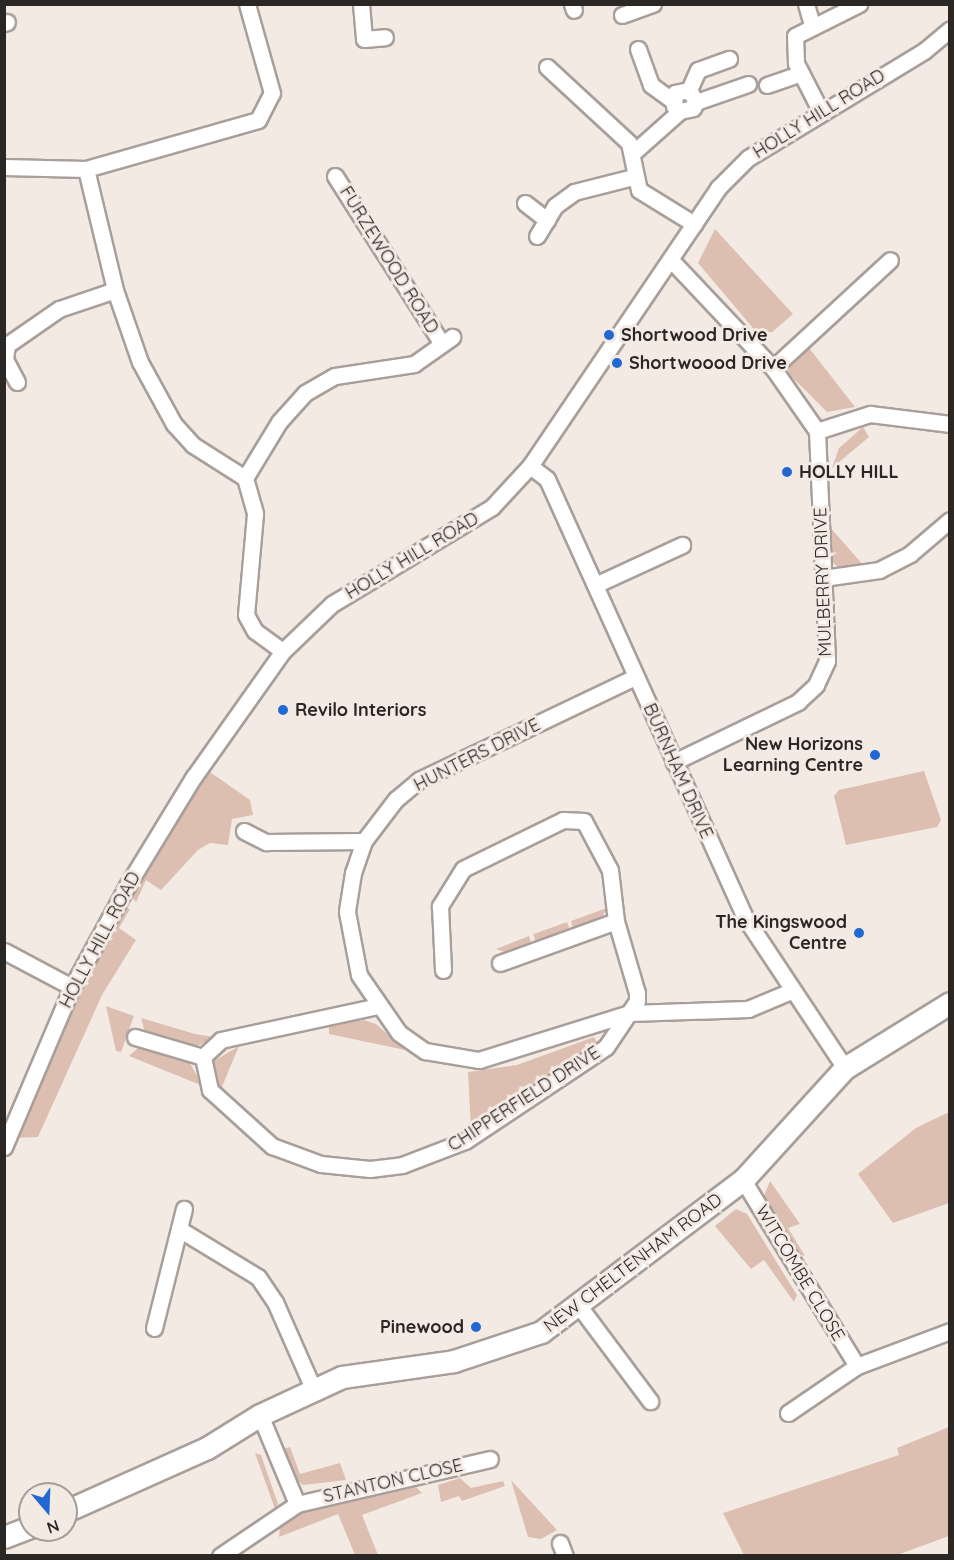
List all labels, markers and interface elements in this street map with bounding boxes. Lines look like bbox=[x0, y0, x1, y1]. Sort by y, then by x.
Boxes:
street label: HOLLY HILL ROAD bbox=[749, 65, 889, 163]
street label: FURZEWOOD ROAD bbox=[335, 182, 443, 338]
place label: Shortwood Drive bbox=[621, 324, 768, 346]
marker: Shortwood Drive bbox=[602, 328, 616, 342]
place label: Shortwoood Drive bbox=[629, 352, 787, 374]
marker: Shortwoood Drive bbox=[610, 356, 624, 370]
place label: HOLLY HILL bbox=[799, 461, 899, 483]
marker: HOLLY HILL bbox=[780, 465, 794, 479]
street label: MULBERRY DRIVE bbox=[810, 507, 836, 657]
street label: HOLLY HILL ROAD bbox=[342, 508, 482, 604]
place label: Revilo Interiors bbox=[295, 699, 426, 721]
street label: BURNHAM DRIVE bbox=[638, 700, 718, 842]
marker: Revilo Interiors bbox=[276, 703, 290, 717]
street label: HUNTERS DRIVE bbox=[410, 714, 544, 796]
place label: New Horizons Learning Centre bbox=[723, 734, 863, 777]
marker: New Horizons Learning Centre bbox=[868, 748, 882, 762]
street label: HOLLY HILL ROAD bbox=[55, 868, 145, 1012]
place label: The Kingswood Centre bbox=[715, 912, 847, 954]
marker: The Kingswood Centre bbox=[852, 926, 866, 940]
street label: CHIPPERFIELD DRIVE bbox=[444, 1042, 604, 1156]
street label: NEW CHELTENHAM ROAD bbox=[540, 1189, 726, 1337]
street label: WITCOMBE CLOSE bbox=[751, 1201, 849, 1345]
place label: Pinewood bbox=[380, 1316, 464, 1338]
marker: Pinewood bbox=[469, 1320, 483, 1334]
street label: STANTON CLOSE bbox=[321, 1454, 465, 1508]
north arrow bbox=[18, 1482, 78, 1542]
text: N bbox=[44, 1516, 62, 1538]

